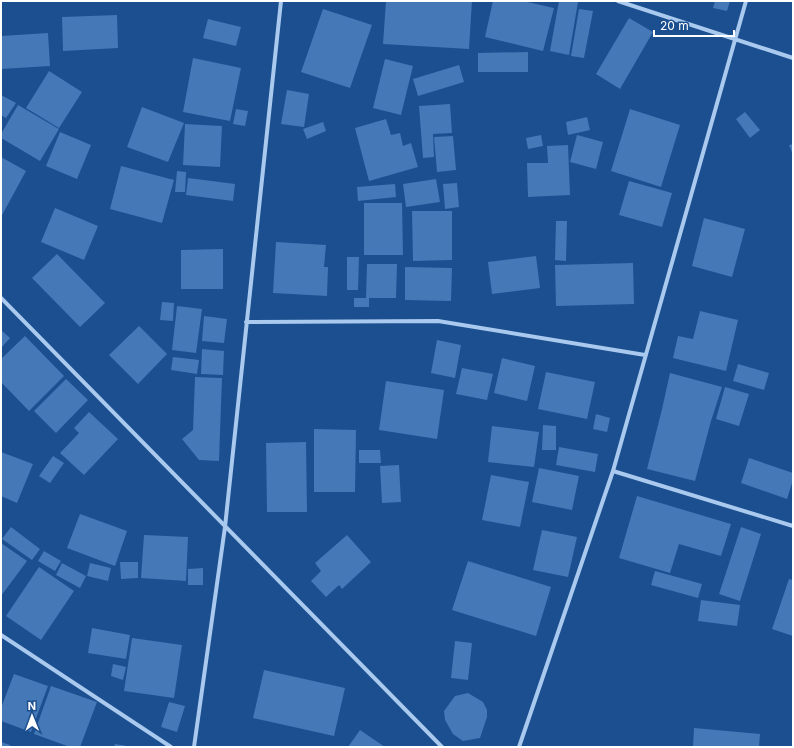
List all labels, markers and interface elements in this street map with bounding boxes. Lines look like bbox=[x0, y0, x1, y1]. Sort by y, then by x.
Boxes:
scale bar bbox=[654, 12, 734, 38]
text: 20 m bbox=[660, 18, 689, 33]
north arrow bbox=[12, 696, 52, 736]
text: N bbox=[28, 699, 36, 713]

